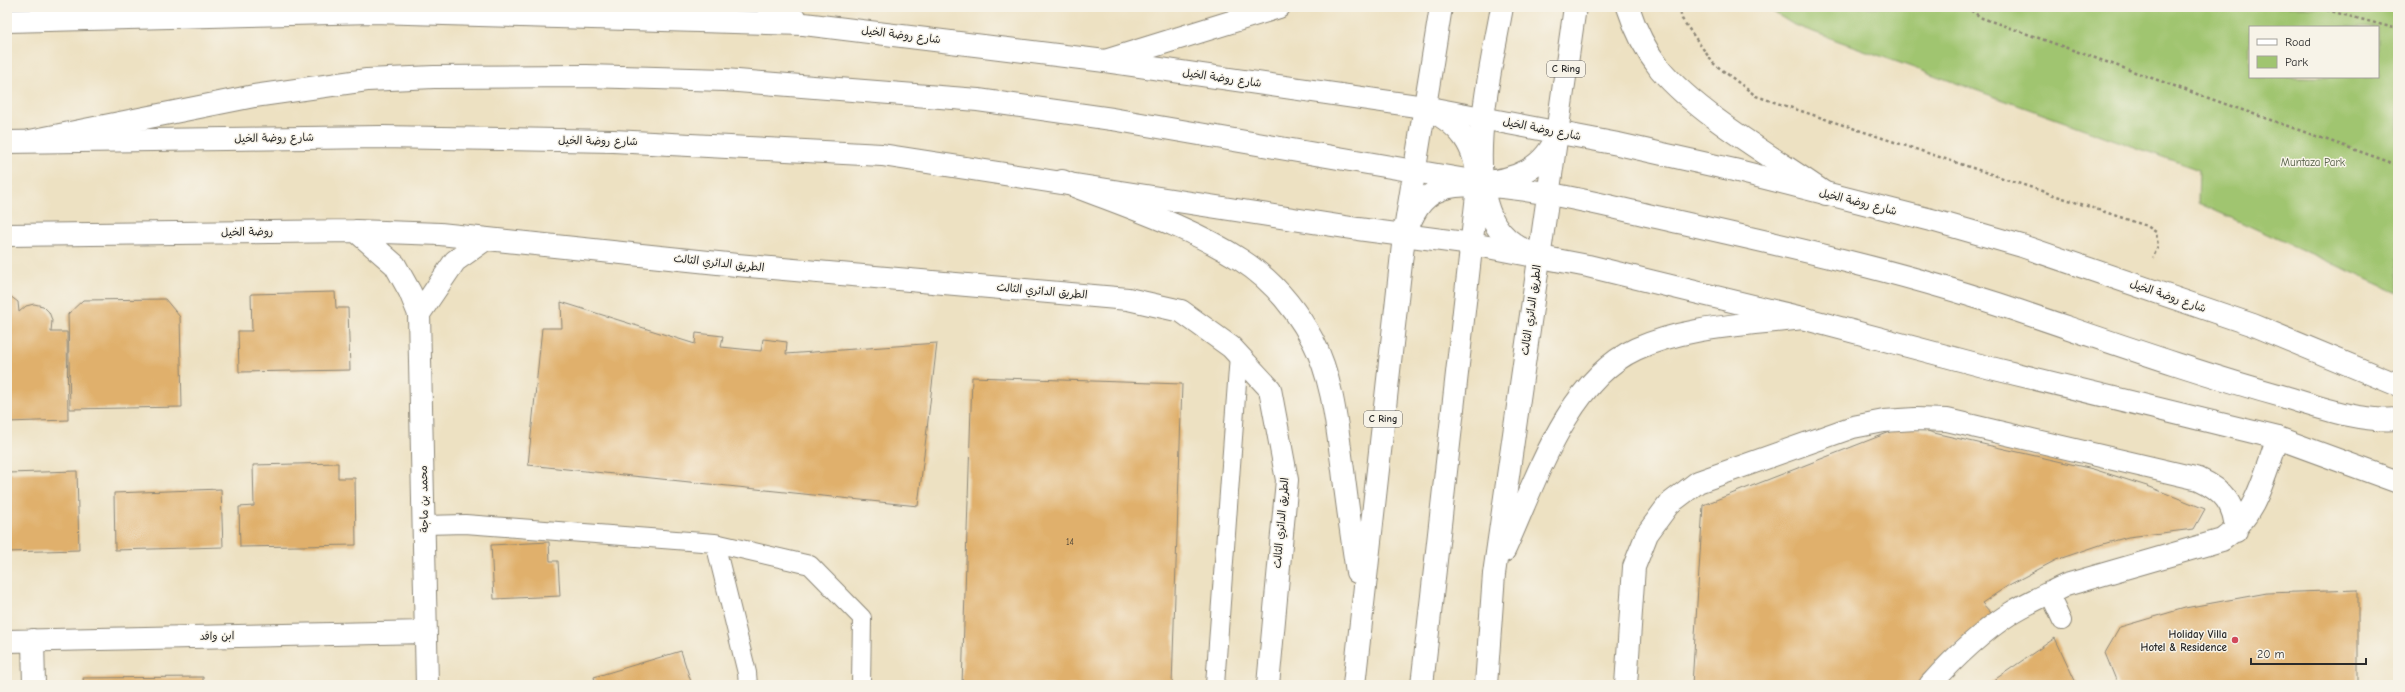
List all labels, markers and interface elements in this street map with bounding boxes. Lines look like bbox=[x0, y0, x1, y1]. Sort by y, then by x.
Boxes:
street label: شارع روضة الخيل bbox=[860, 24, 941, 48]
legend bbox=[2249, 26, 2379, 78]
text: Road bbox=[2285, 35, 2311, 49]
text: Park bbox=[2285, 55, 2308, 69]
road number: C Ring bbox=[1547, 61, 1585, 77]
street label: شارع روضة الخيل bbox=[1181, 66, 1262, 92]
street label: شارع روضة الخيل bbox=[1501, 115, 1582, 145]
street label: شارع روضة الخيل bbox=[234, 131, 314, 147]
street label: شارع روضة الخيل bbox=[558, 134, 638, 150]
park label: Muntaza Park bbox=[2281, 156, 2346, 169]
street label: شارع روضة الخيل bbox=[1817, 186, 1898, 220]
street label: روضة الخيل bbox=[221, 225, 273, 239]
street label: الطريق الدائري الثالث bbox=[673, 252, 765, 276]
street label: الطريق الدائري الثالث bbox=[1518, 264, 1546, 356]
street label: شارع روضة الخيل bbox=[2128, 277, 2208, 317]
street label: الطريق الدائري الثالث bbox=[996, 281, 1088, 303]
road number: C Ring bbox=[1364, 411, 1402, 427]
street label: محمد بن ماجة bbox=[417, 465, 432, 533]
street label: الطريق الدائري الثالث bbox=[1271, 477, 1293, 569]
house number: 14 bbox=[1066, 537, 1074, 547]
place label: Holiday Villa Hotel & Residence bbox=[2141, 628, 2228, 654]
street label: ابن وافد bbox=[199, 629, 235, 644]
marker: Holiday Villa Hotel & Residence bbox=[2230, 635, 2240, 645]
scale bar bbox=[2251, 640, 2366, 666]
text: 20 m bbox=[2257, 647, 2285, 661]

